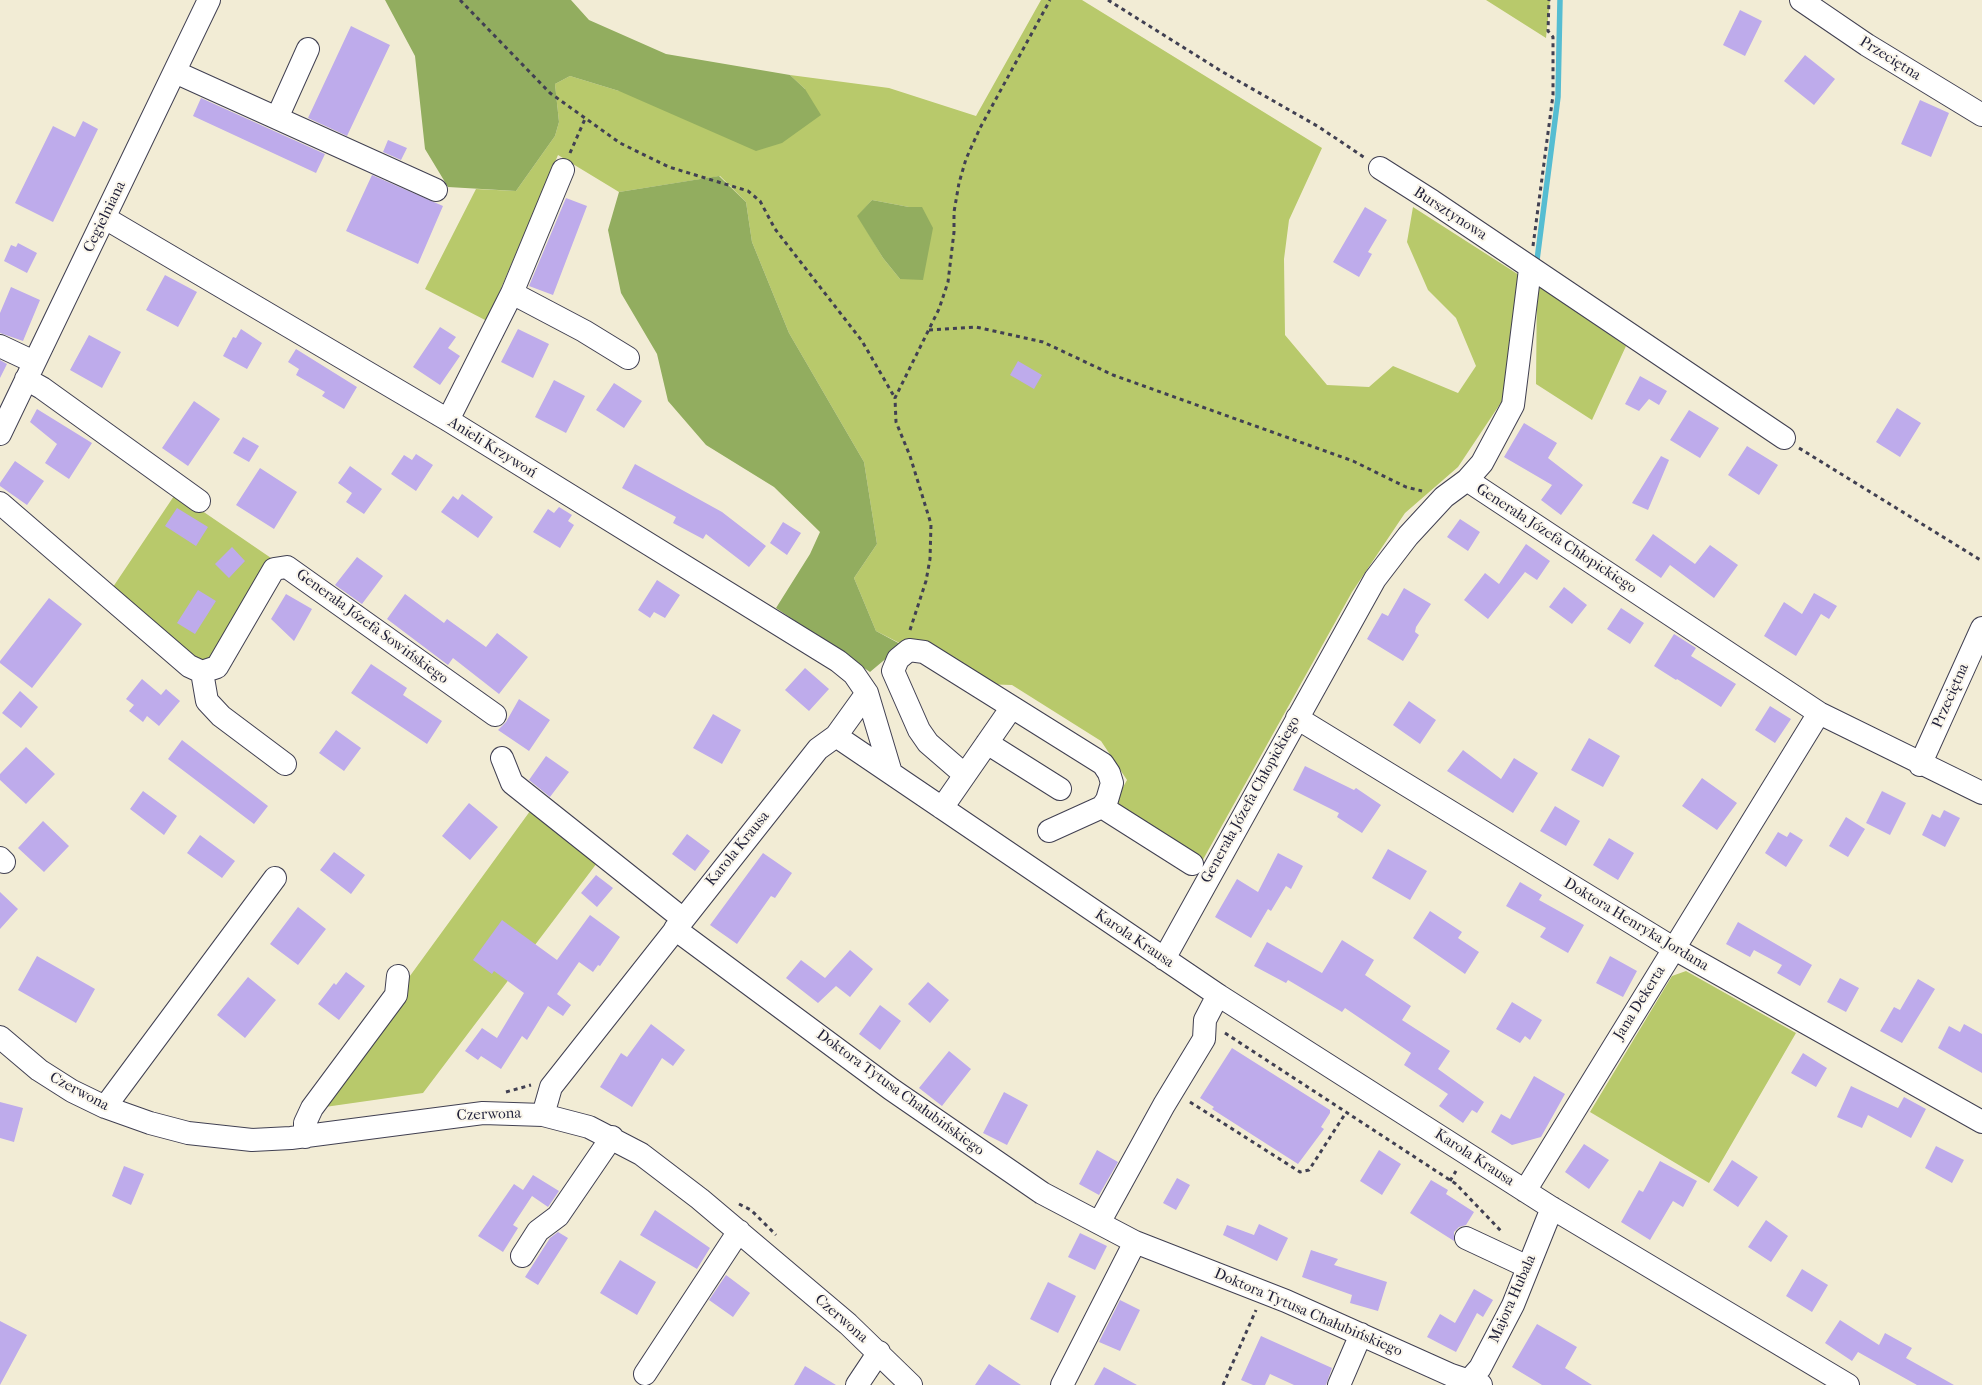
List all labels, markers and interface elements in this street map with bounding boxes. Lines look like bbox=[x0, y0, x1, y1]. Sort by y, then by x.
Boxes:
street label: Przeciętna bbox=[1856, 33, 1924, 85]
street label: Cegielniana bbox=[80, 178, 130, 256]
street label: Bursztynowa bbox=[1410, 184, 1490, 244]
street label: Anieli Krzywoń bbox=[444, 414, 540, 482]
street label: Generała Józefa Chłopickiego bbox=[1472, 480, 1640, 598]
street label: Generała Józefa Sowińskiego bbox=[292, 566, 452, 688]
street label: Przeciętna bbox=[1929, 661, 1973, 731]
street label: Generała Józefa Chłopickiego bbox=[1198, 713, 1304, 887]
street label: Karola Krausa bbox=[702, 808, 774, 890]
street label: Doktora Henryka Jordana bbox=[1560, 875, 1712, 975]
street label: Karola Krausa bbox=[1091, 906, 1177, 972]
street label: Jana Dekerta bbox=[1610, 963, 1670, 1043]
street label: Doktora Tytusa Chałubińskiego bbox=[813, 1026, 987, 1160]
street label: Czerwona bbox=[46, 1069, 112, 1115]
street label: Czerwona bbox=[456, 1105, 522, 1125]
street label: Karola Krausa bbox=[1431, 1126, 1517, 1190]
street label: Majora Hubala bbox=[1486, 1252, 1540, 1346]
street label: Doktora Tytusa Chałubińskiego bbox=[1211, 1265, 1405, 1361]
street label: Czerwona bbox=[811, 1291, 871, 1347]

